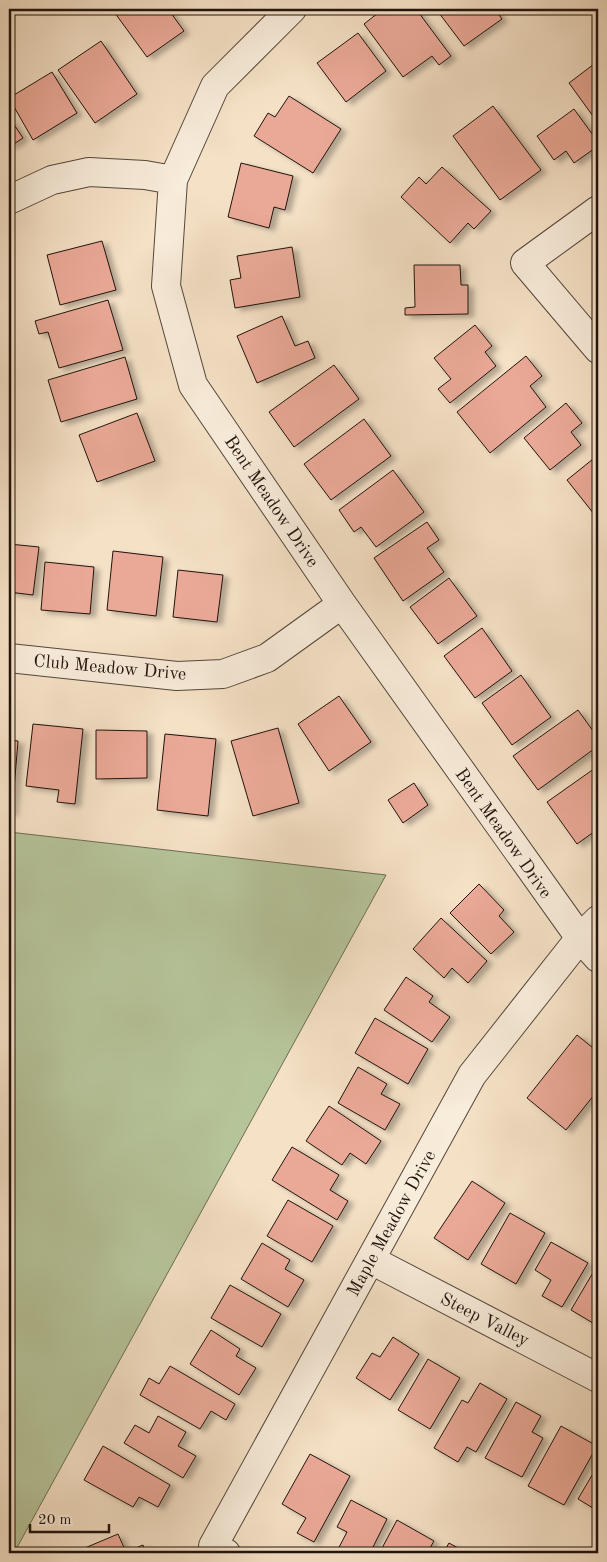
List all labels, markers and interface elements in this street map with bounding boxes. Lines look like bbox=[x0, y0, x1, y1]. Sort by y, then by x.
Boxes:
street label: Bent Meadow Drive bbox=[221, 433, 322, 571]
street label: Club Meadow Drive bbox=[33, 652, 187, 684]
street label: Bent Meadow Drive bbox=[452, 765, 555, 902]
street label: Maple Meadow Drive bbox=[344, 1147, 440, 1300]
street label: Steep Valley bbox=[437, 1290, 532, 1350]
scale bar bbox=[30, 1502, 109, 1534]
text: 20 m bbox=[38, 1513, 72, 1528]

